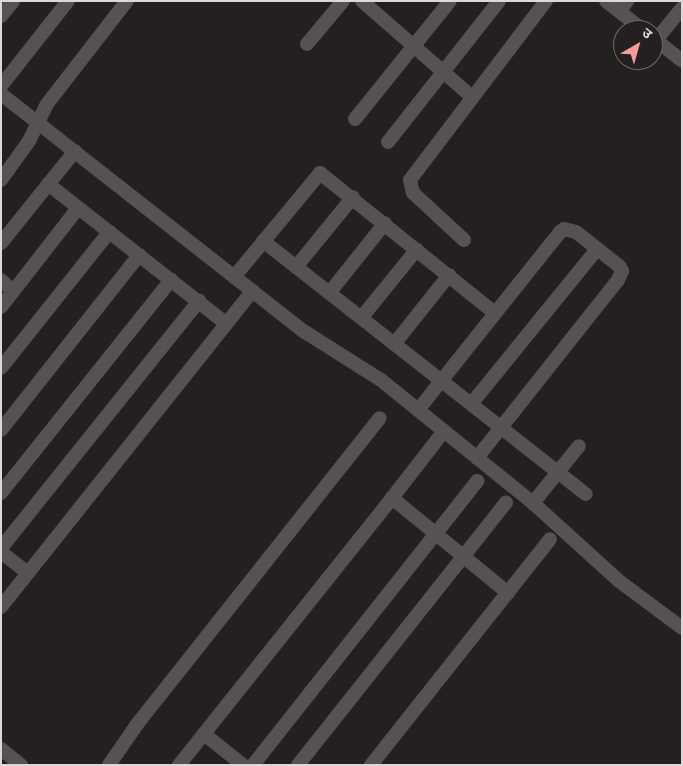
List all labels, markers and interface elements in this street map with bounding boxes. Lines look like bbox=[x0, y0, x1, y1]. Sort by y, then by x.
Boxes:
north arrow bbox=[613, 20, 663, 70]
text: उ bbox=[638, 24, 656, 44]

